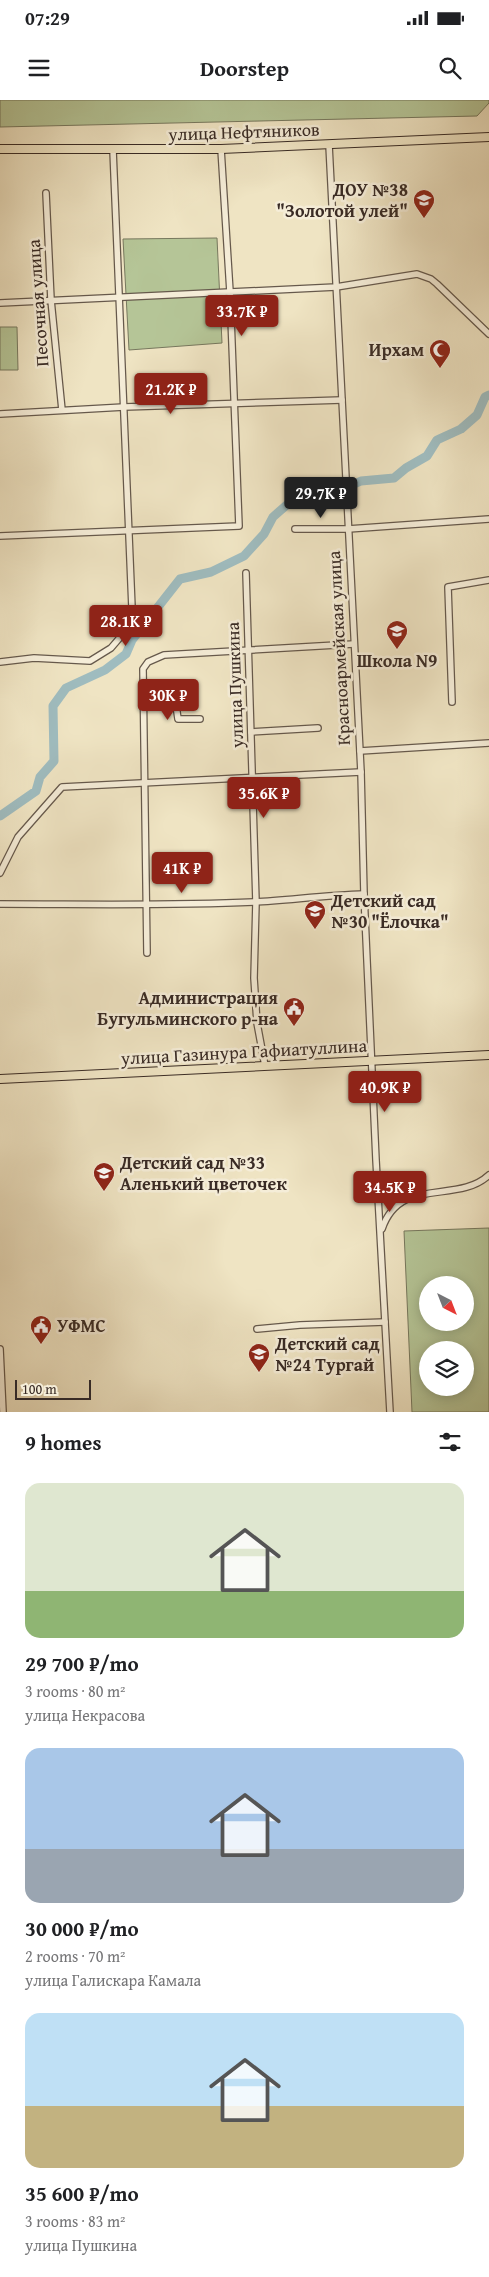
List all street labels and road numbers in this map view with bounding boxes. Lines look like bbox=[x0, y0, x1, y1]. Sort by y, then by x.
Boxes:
street label: улица Нефтяников bbox=[167, 115, 320, 148]
street label: Песочная улица bbox=[20, 238, 55, 368]
street label: Красноармейская улица bbox=[320, 550, 357, 746]
street label: улица Пушкина bbox=[219, 621, 250, 749]
street label: улица Газинура Гафиатуллина bbox=[119, 1032, 368, 1071]

